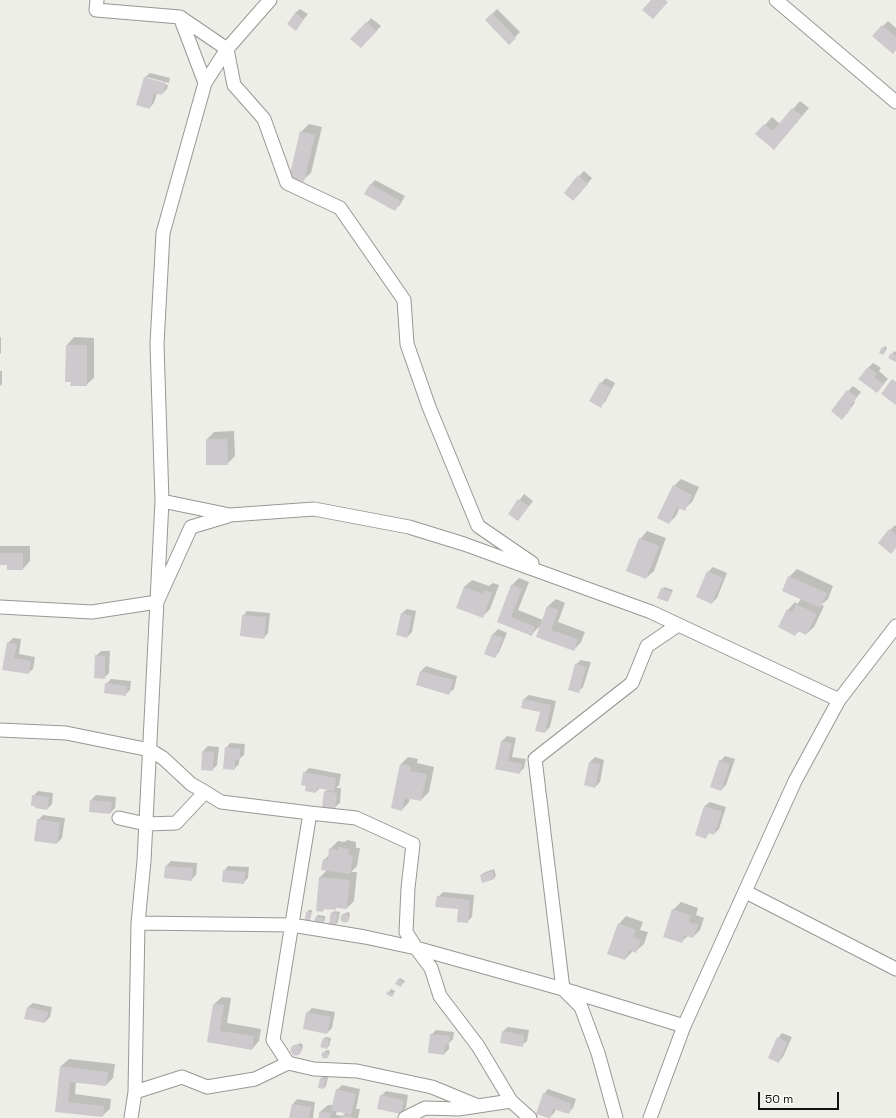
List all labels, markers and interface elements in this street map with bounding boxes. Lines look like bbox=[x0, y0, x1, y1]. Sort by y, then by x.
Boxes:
scale bar bbox=[760, 1084, 841, 1110]
text: 50 m bbox=[765, 1091, 793, 1107]

